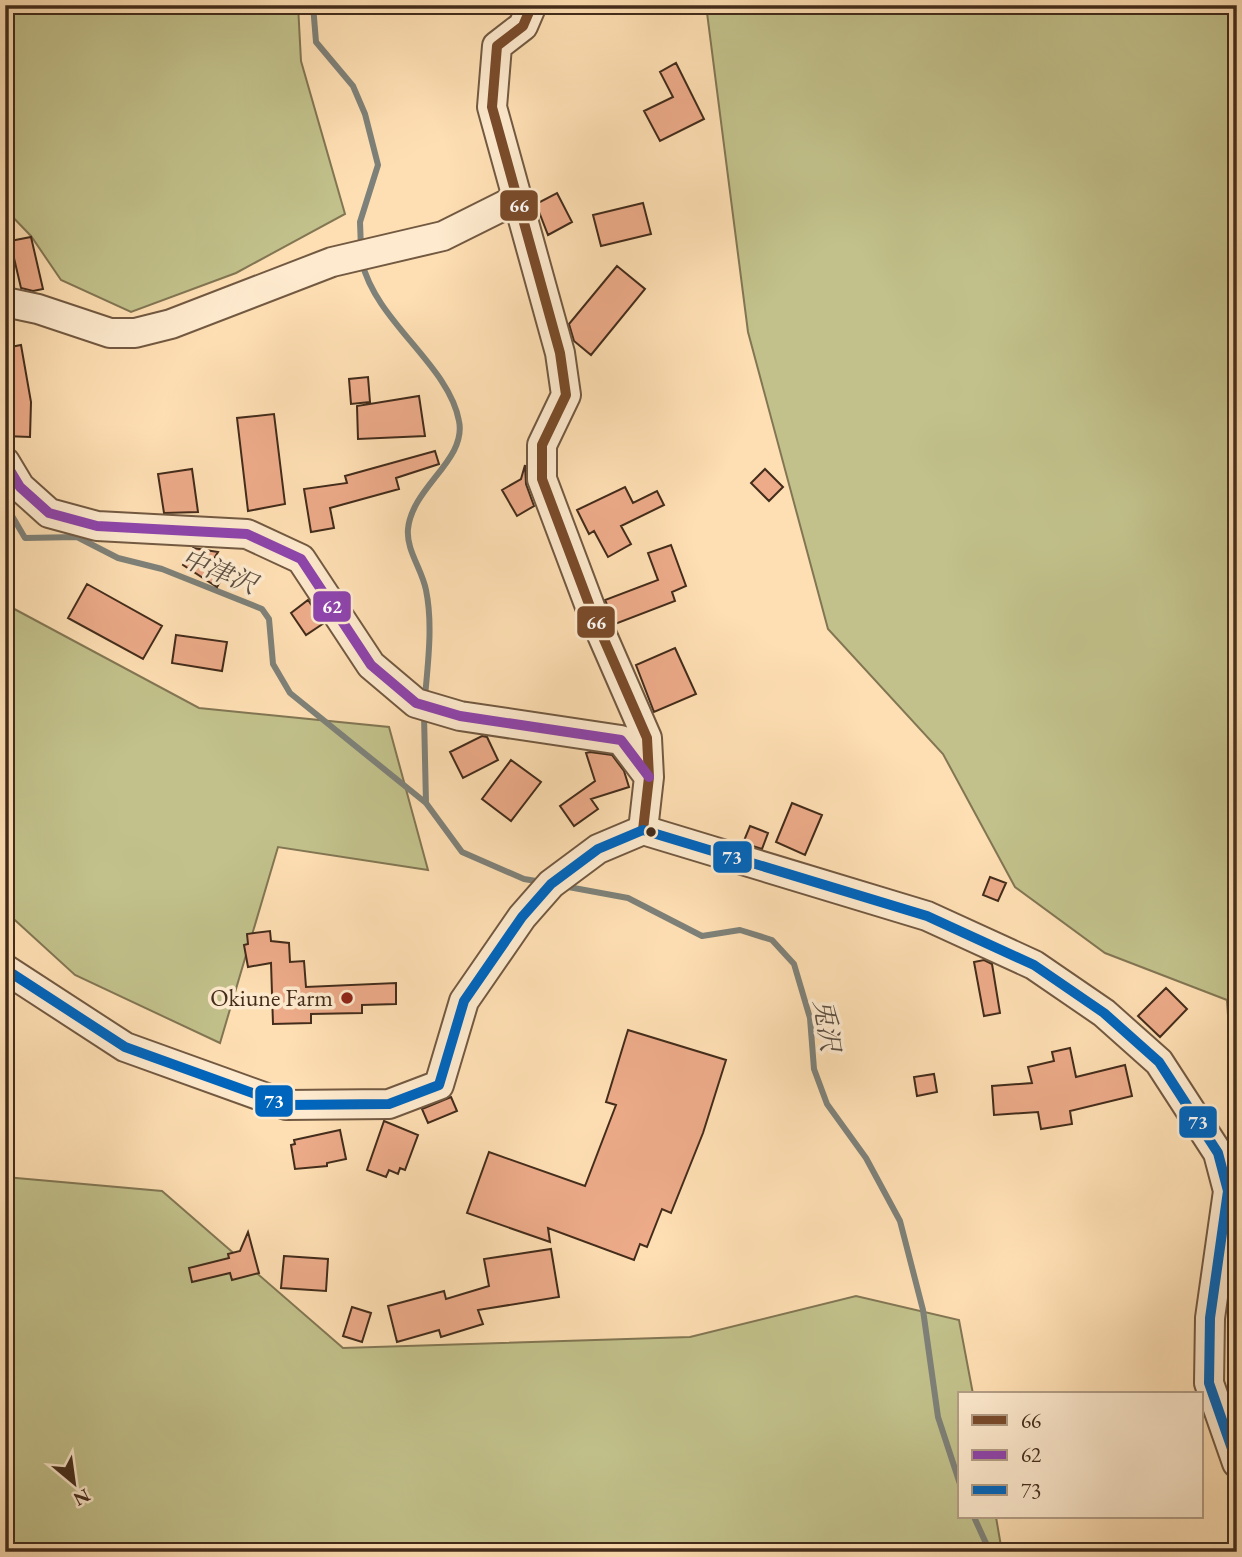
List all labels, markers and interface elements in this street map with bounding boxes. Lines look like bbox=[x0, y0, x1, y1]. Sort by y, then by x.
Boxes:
line badge: 66 bbox=[499, 189, 539, 222]
text: 66 bbox=[509, 193, 529, 218]
water label: 中津沢 bbox=[176, 541, 264, 602]
line badge: 62 bbox=[312, 590, 352, 623]
text: 62 bbox=[322, 594, 342, 619]
line badge: 66 bbox=[576, 605, 616, 639]
text: 66 bbox=[586, 610, 606, 635]
unlabelled marker bbox=[644, 825, 658, 839]
line badge: 73 bbox=[712, 840, 753, 874]
text: 73 bbox=[722, 845, 742, 870]
place label: Okiune Farm bbox=[210, 982, 333, 1013]
marker: Okiune Farm bbox=[339, 990, 355, 1006]
water label: 兎沢 bbox=[806, 997, 848, 1056]
line badge: 73 bbox=[254, 1084, 294, 1118]
text: 73 bbox=[264, 1089, 284, 1114]
line badge: 73 bbox=[1178, 1105, 1218, 1139]
text: 73 bbox=[1188, 1110, 1208, 1135]
legend bbox=[958, 1392, 1204, 1518]
text: 66 bbox=[1021, 1407, 1041, 1434]
text: 62 bbox=[1021, 1441, 1041, 1468]
north arrow bbox=[38, 1448, 108, 1518]
text: 73 bbox=[1021, 1477, 1041, 1504]
text: N bbox=[69, 1483, 95, 1512]

